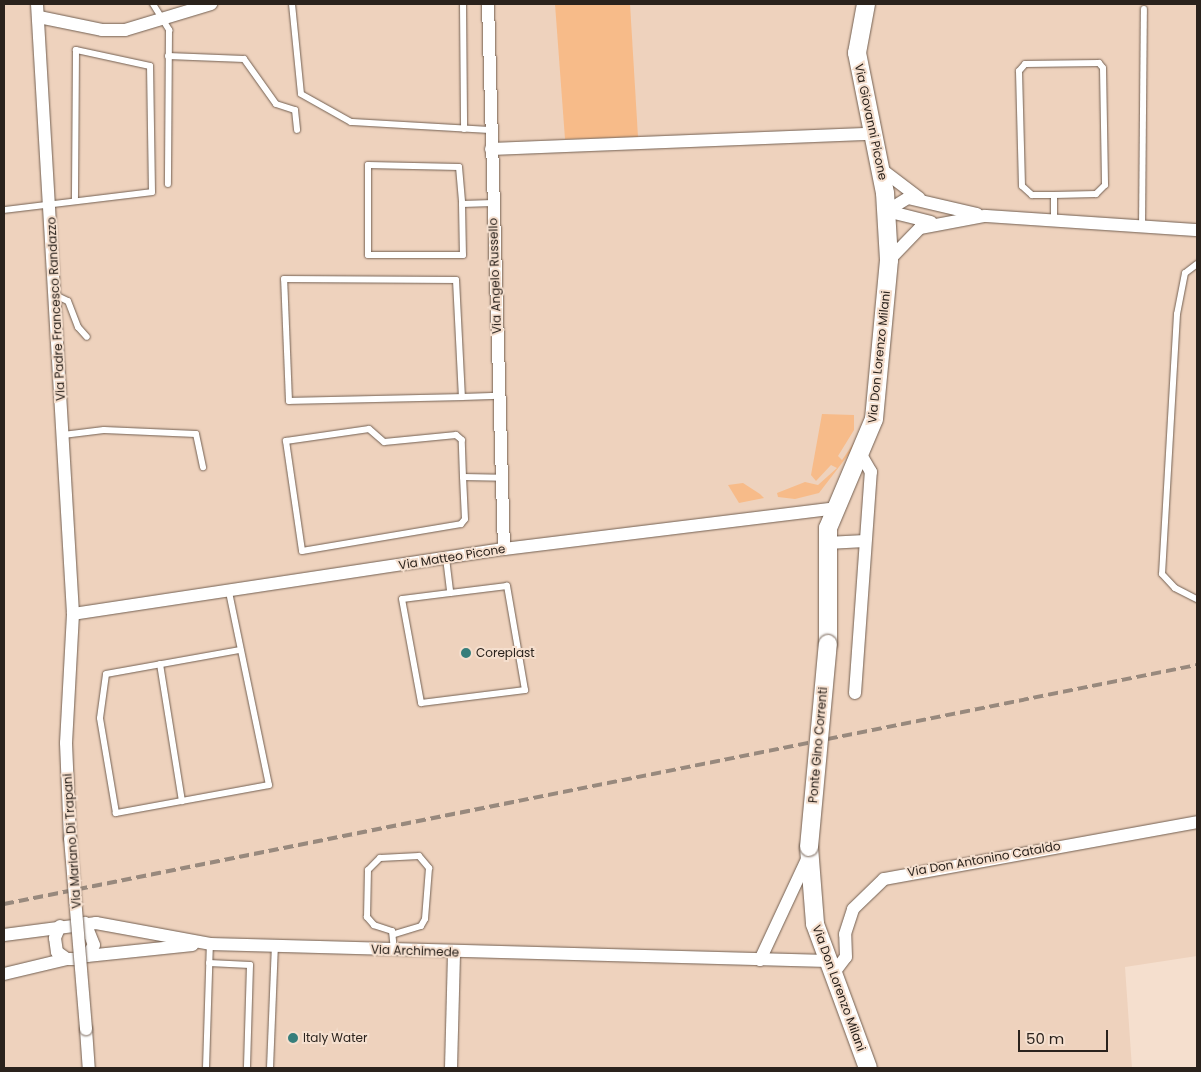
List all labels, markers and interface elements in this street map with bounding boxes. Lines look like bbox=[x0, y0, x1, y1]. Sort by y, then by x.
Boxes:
street label: Via Giovanni Picone bbox=[852, 62, 890, 182]
street label: Via Padre Francesco Randazzo bbox=[44, 217, 68, 401]
street label: Via Angelo Russello bbox=[486, 218, 504, 334]
street label: Via Don Lorenzo Milani bbox=[865, 290, 893, 424]
street label: Via Matteo Picone bbox=[398, 541, 506, 573]
place label: Coreplast bbox=[476, 646, 535, 660]
marker: Coreplast bbox=[460, 647, 472, 659]
street label: Ponte Gino Correnti bbox=[806, 686, 830, 804]
street label: Via Mariano Di Trapani bbox=[60, 773, 84, 909]
street label: Via Don Antonino Cataldo bbox=[906, 838, 1062, 880]
street label: Via Don Lorenzo Milani bbox=[809, 923, 869, 1053]
street label: Via Archimede bbox=[371, 942, 459, 960]
scale bar bbox=[1021, 1020, 1111, 1052]
text: 50 m bbox=[1026, 1028, 1064, 1049]
place label: Italy Water bbox=[303, 1031, 367, 1045]
marker: Italy Water bbox=[287, 1032, 299, 1044]

